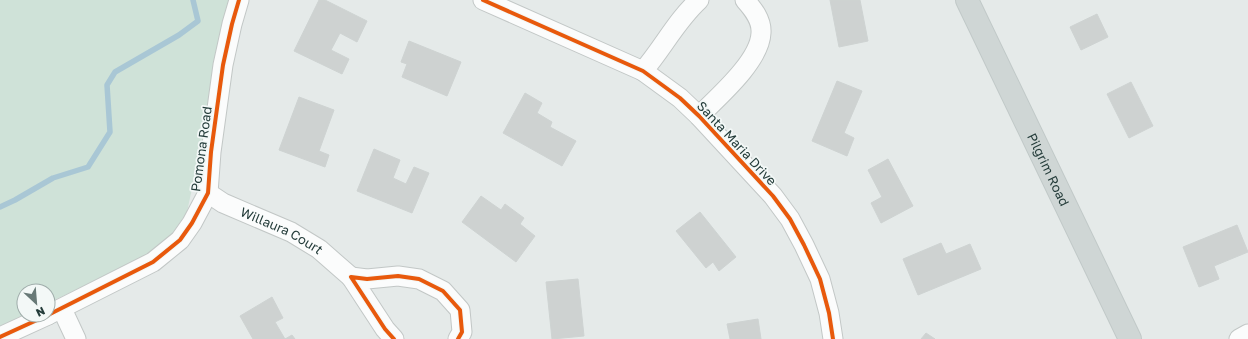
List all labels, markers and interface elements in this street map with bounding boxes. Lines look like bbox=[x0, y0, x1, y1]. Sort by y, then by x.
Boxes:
street label: Santa Maria Drive bbox=[694, 98, 780, 188]
street label: Pomona Road bbox=[187, 105, 215, 193]
street label: Pilgrim Road bbox=[1024, 130, 1073, 209]
street label: Willaura Court bbox=[238, 203, 327, 257]
north arrow bbox=[16, 283, 56, 323]
text: N bbox=[34, 305, 47, 320]

